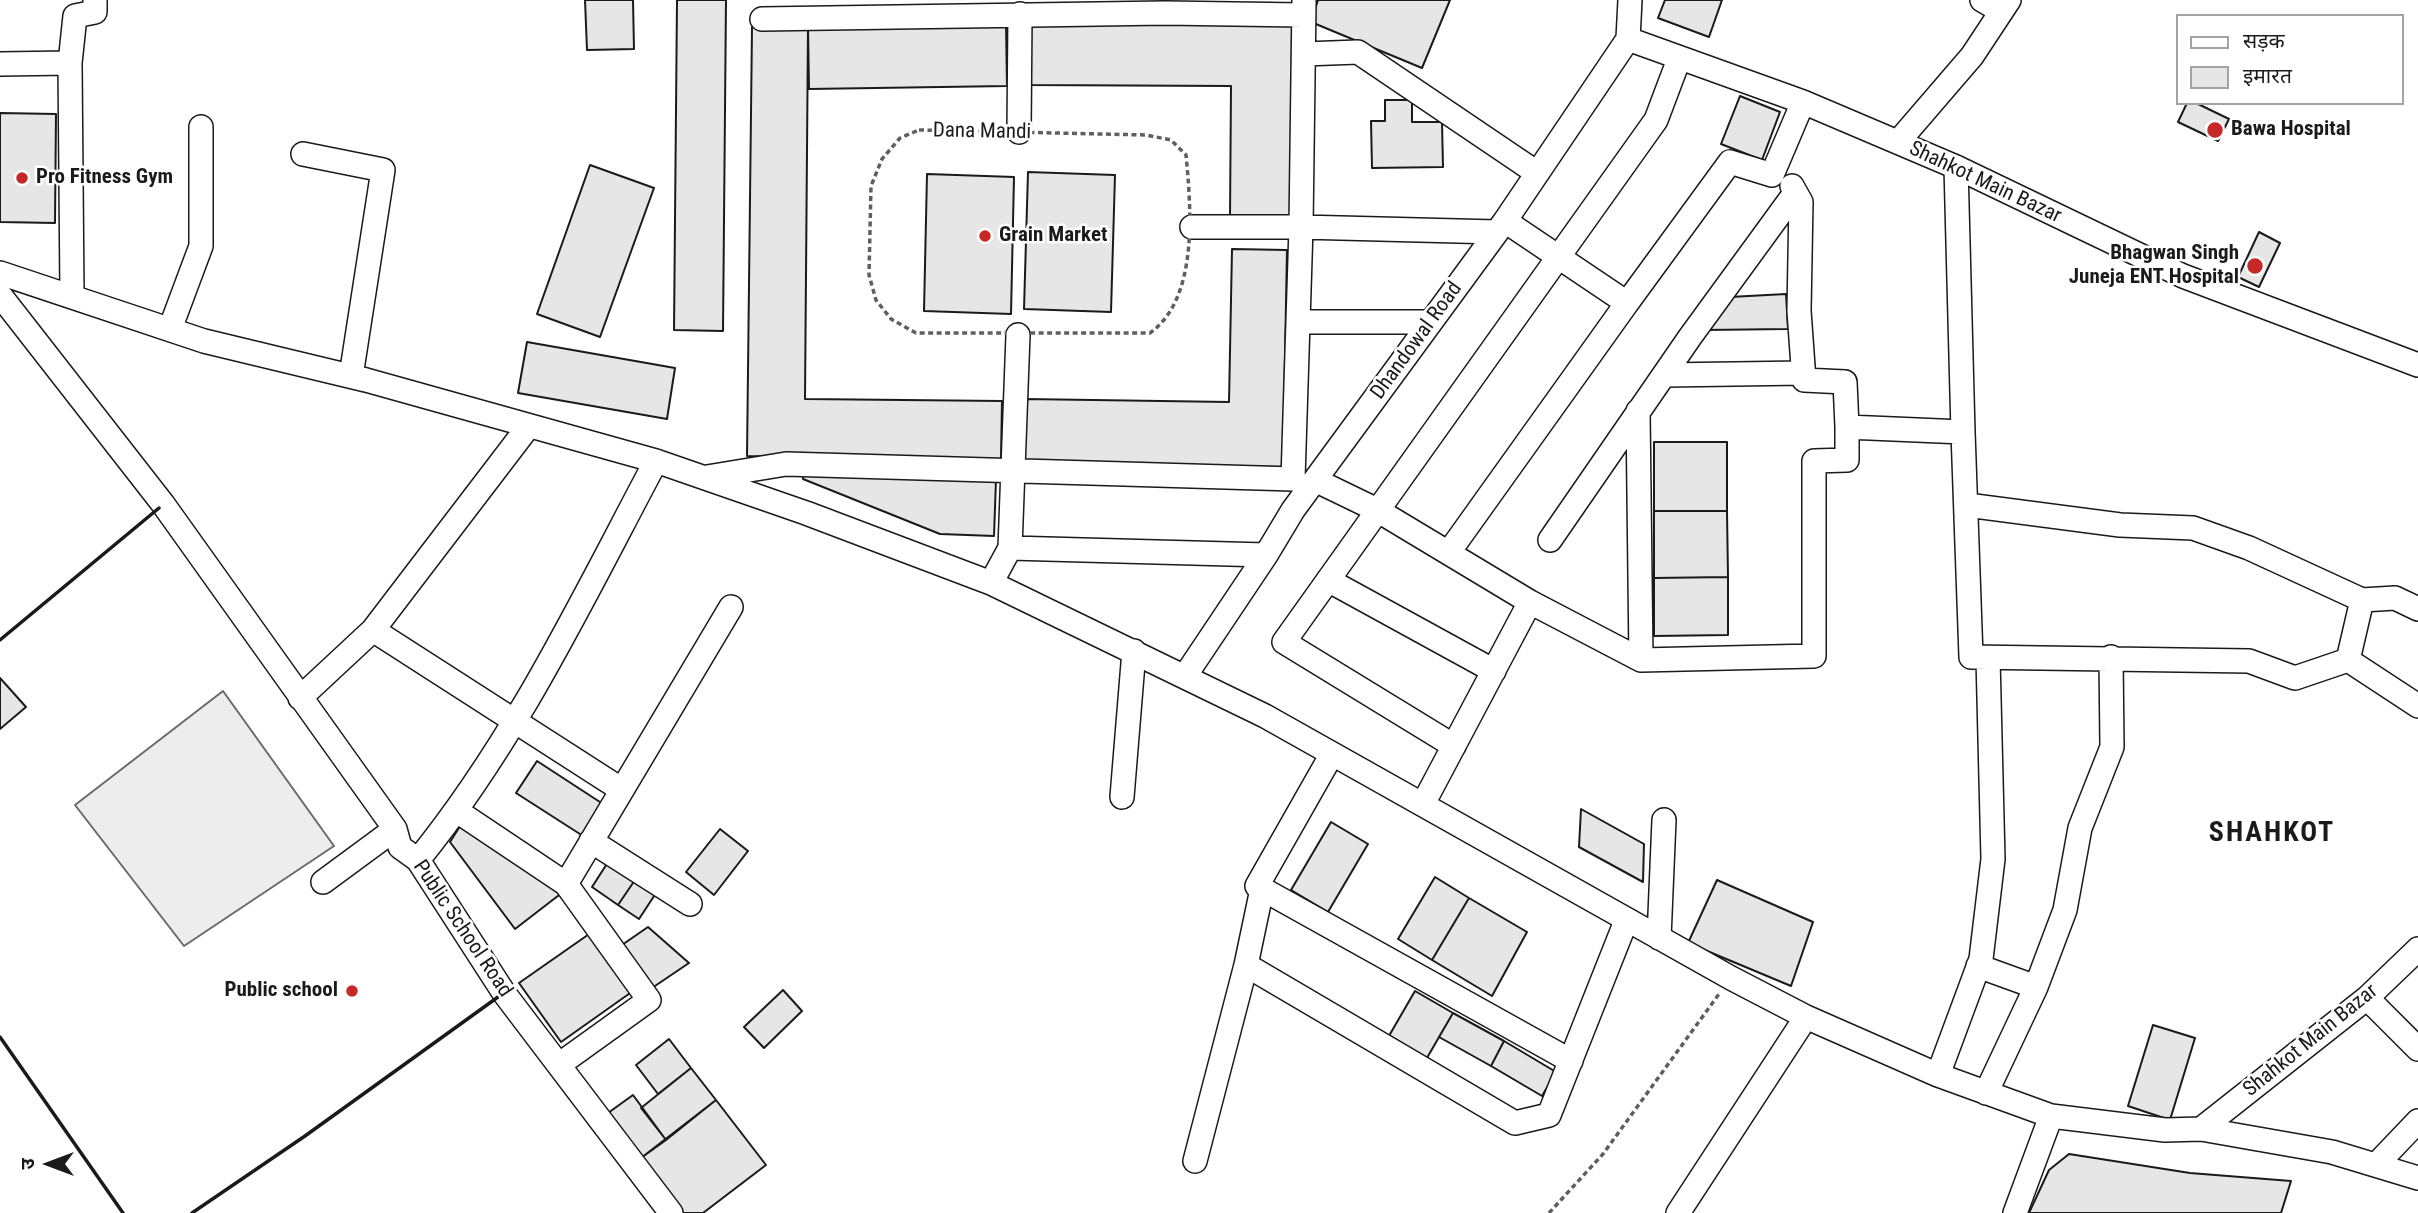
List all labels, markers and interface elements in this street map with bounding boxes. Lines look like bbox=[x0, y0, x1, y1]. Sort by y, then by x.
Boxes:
legend bbox=[2176, 14, 2404, 105]
text: सड़क bbox=[2243, 29, 2285, 53]
text: इमारत bbox=[2243, 64, 2292, 88]
place label: Bawa Hospital bbox=[2231, 117, 2351, 143]
street label: Dana Mandi bbox=[933, 119, 1031, 145]
marker: Bawa Hospital bbox=[2205, 120, 2225, 140]
street label: Shahkot Main Bazar bbox=[1905, 137, 2065, 229]
place label: Pro Fitness Gym bbox=[36, 165, 173, 191]
marker: Pro Fitness Gym bbox=[14, 170, 30, 186]
place label: Grain Market bbox=[999, 223, 1107, 249]
marker: Grain Market bbox=[977, 228, 993, 244]
place label: Bhagwan Singh Juneja ENT Hospital bbox=[2069, 241, 2239, 291]
marker: Bhagwan Singh Juneja ENT Hospital bbox=[2245, 256, 2265, 276]
street label: Dhandowal Road bbox=[1366, 277, 1468, 405]
district label: SHAHKOT bbox=[2210, 817, 2334, 851]
street label: Public School Road bbox=[407, 856, 517, 1002]
place label: Public school bbox=[225, 978, 338, 1004]
street label: Shahkot Main Bazar bbox=[2239, 979, 2383, 1103]
marker: Public school bbox=[344, 983, 360, 999]
north arrow bbox=[14, 1129, 84, 1199]
text: उ bbox=[16, 1158, 39, 1170]

